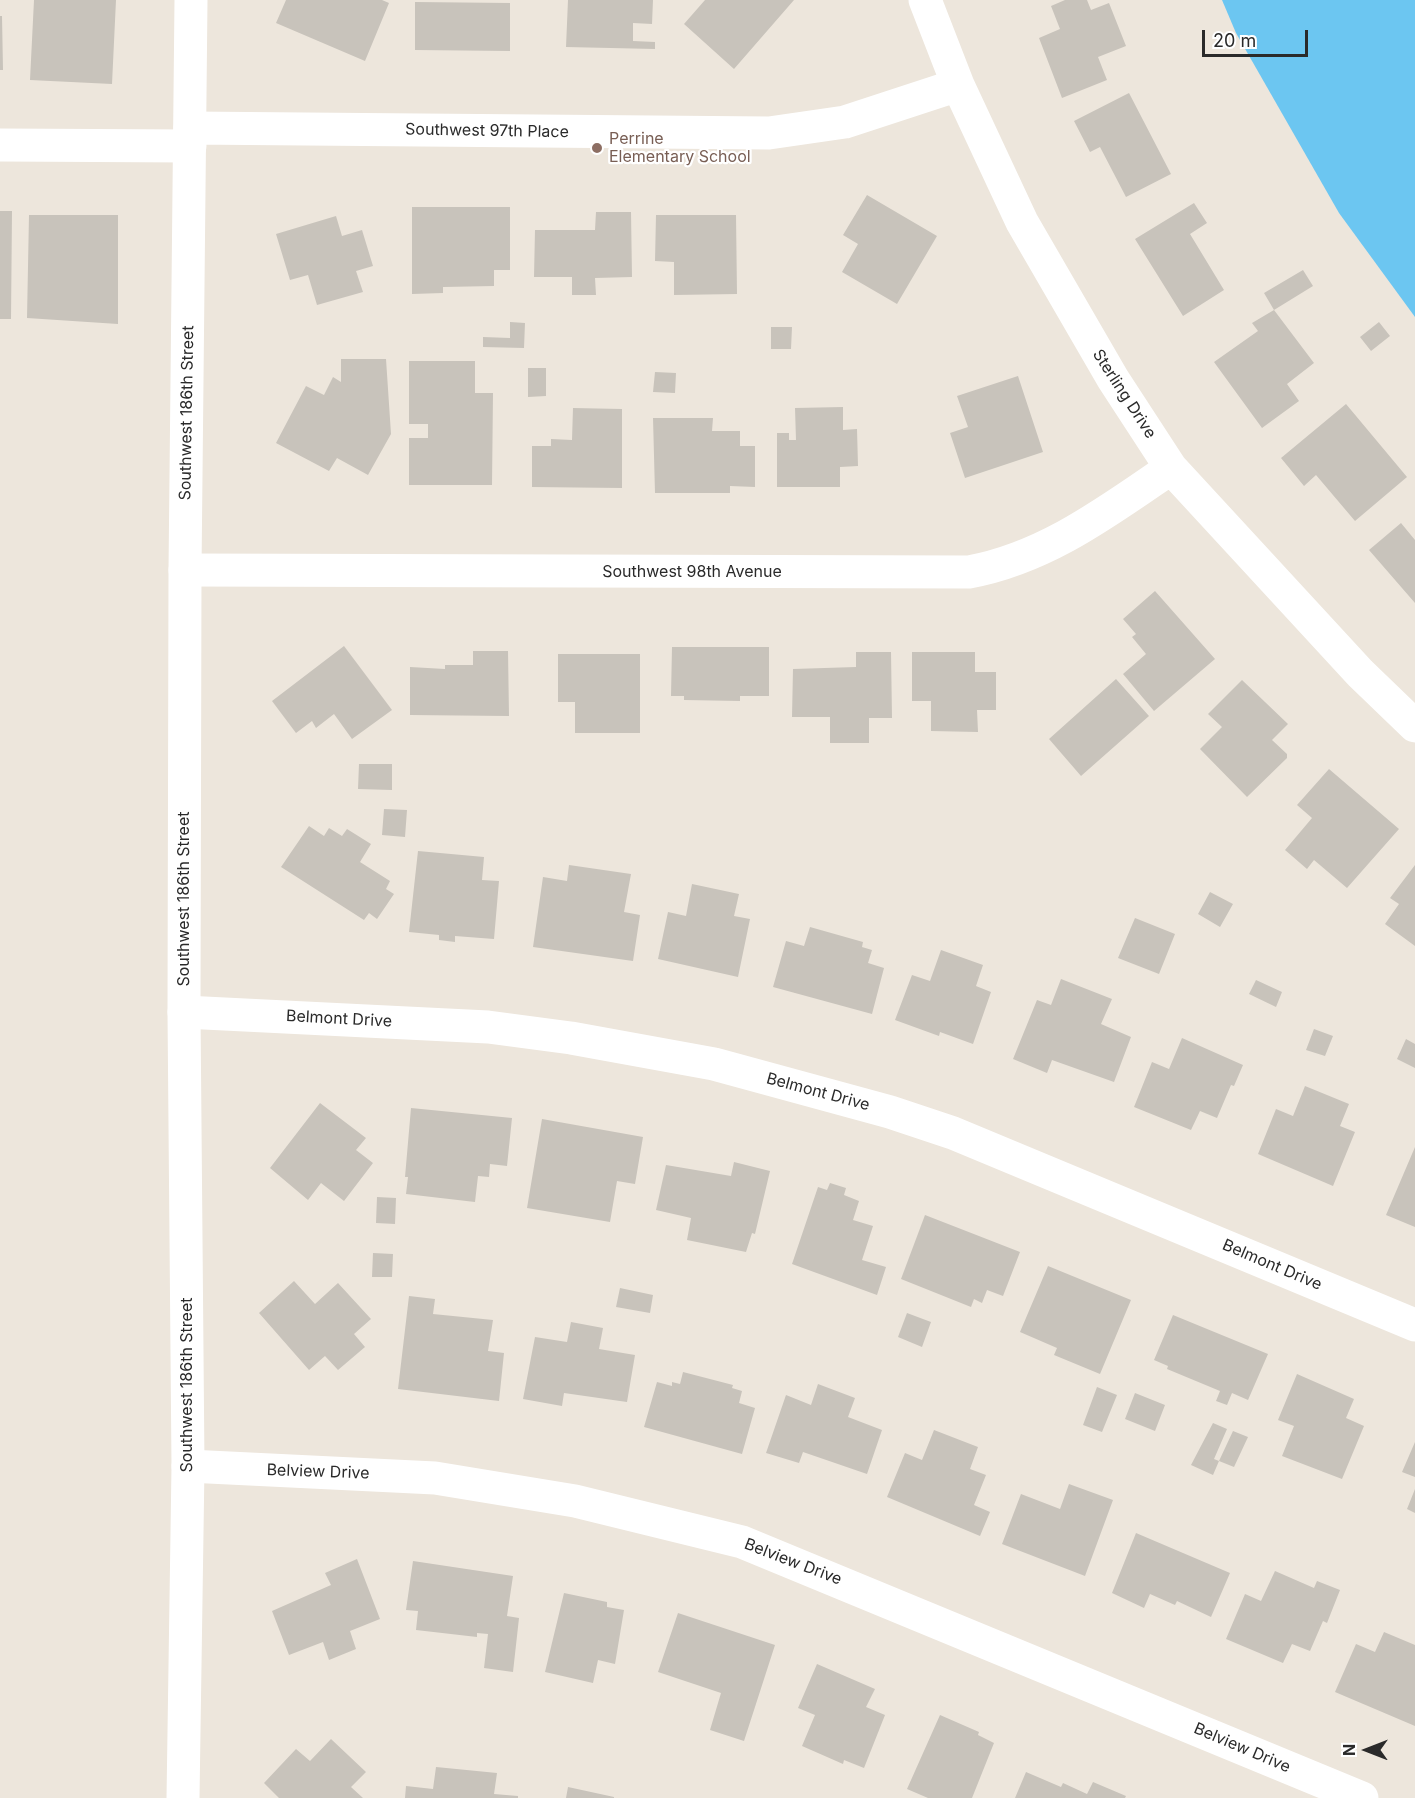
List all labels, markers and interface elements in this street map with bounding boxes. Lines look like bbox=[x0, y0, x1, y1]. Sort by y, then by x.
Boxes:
scale bar bbox=[1205, 18, 1312, 56]
text: 20 m bbox=[1213, 30, 1256, 51]
street label: Southwest 97th Place bbox=[405, 120, 569, 142]
place label: Perrine Elementary School bbox=[609, 129, 751, 167]
marker: Perrine Elementary School bbox=[590, 141, 604, 155]
street label: Southwest 186th Street bbox=[176, 325, 198, 501]
street label: Sterling Drive bbox=[1088, 346, 1160, 442]
street label: Southwest 98th Avenue bbox=[602, 562, 782, 582]
street label: Southwest 186th Street bbox=[174, 812, 194, 987]
street label: Belmont Drive bbox=[285, 1007, 393, 1031]
street label: Belmont Drive bbox=[764, 1069, 872, 1115]
street label: Belmont Drive bbox=[1219, 1235, 1325, 1295]
street label: Southwest 186th Street bbox=[177, 1298, 197, 1472]
street label: Belview Drive bbox=[266, 1461, 370, 1483]
street label: Belview Drive bbox=[742, 1535, 844, 1589]
street label: Belview Drive bbox=[1191, 1719, 1293, 1777]
north arrow bbox=[1337, 1720, 1397, 1780]
text: N bbox=[1339, 1744, 1359, 1756]

